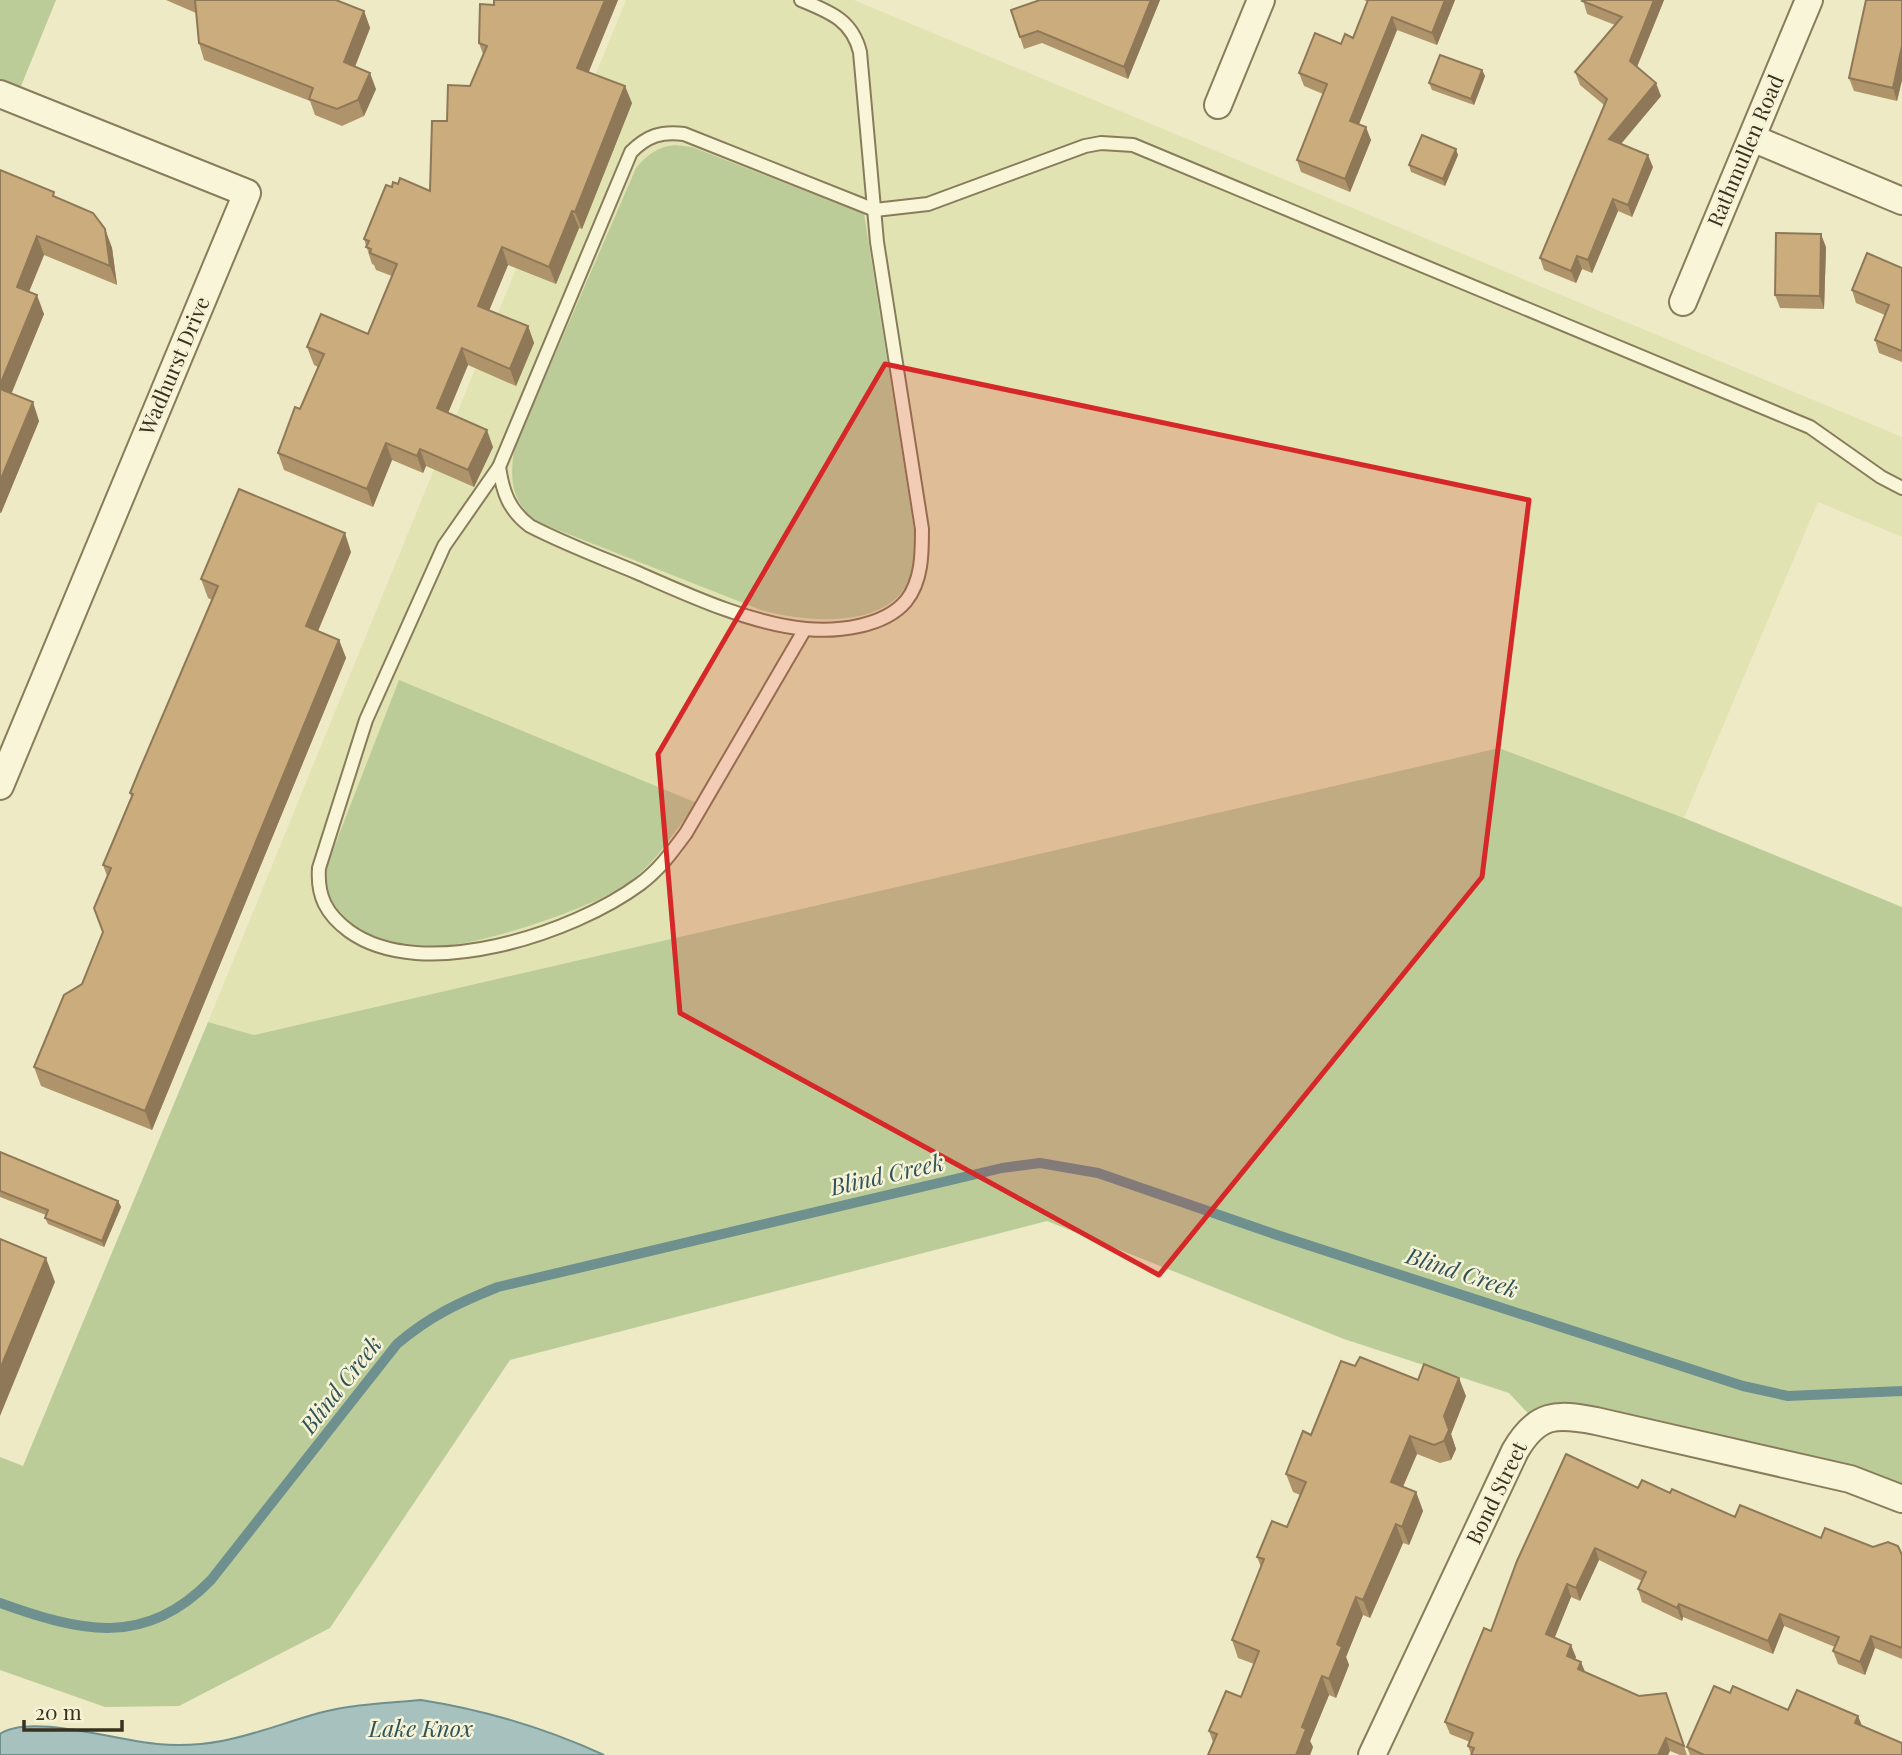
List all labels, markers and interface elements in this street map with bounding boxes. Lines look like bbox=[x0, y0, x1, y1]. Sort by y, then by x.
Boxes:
street label: Rathmullen Road bbox=[1699, 70, 1789, 231]
street label: Wadhurst Drive bbox=[131, 292, 215, 440]
water label: Blind Creek bbox=[826, 1145, 947, 1202]
water label: Blind Creek bbox=[1402, 1239, 1522, 1304]
water label: Blind Creek bbox=[291, 1329, 388, 1440]
street label: Bond Street bbox=[1458, 1436, 1532, 1548]
scale bar bbox=[24, 1688, 122, 1732]
text: 20 m bbox=[35, 1697, 82, 1725]
water label: Lake Knox bbox=[368, 1712, 473, 1743]

